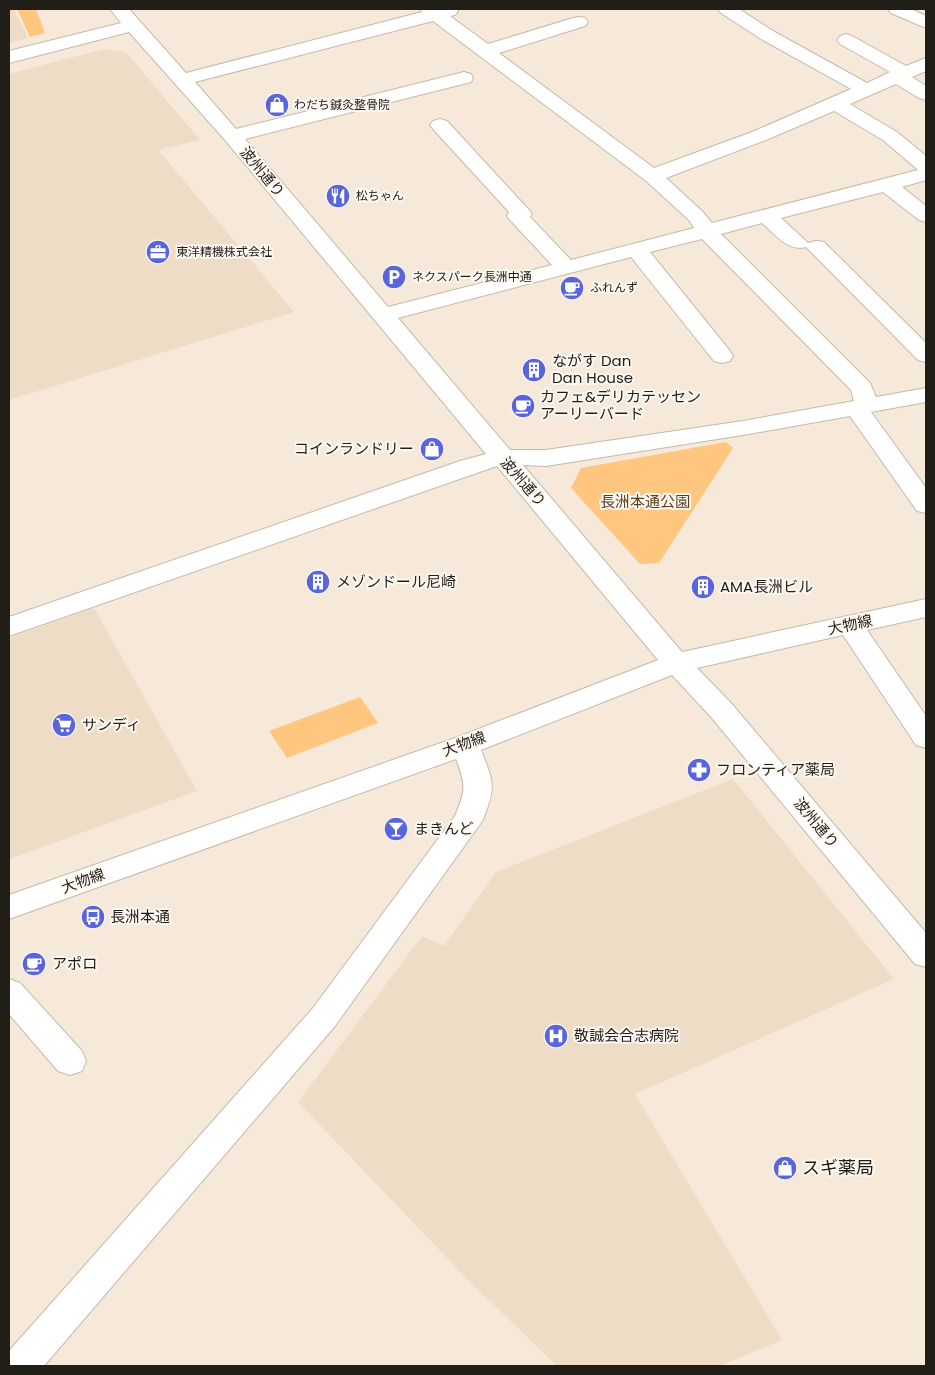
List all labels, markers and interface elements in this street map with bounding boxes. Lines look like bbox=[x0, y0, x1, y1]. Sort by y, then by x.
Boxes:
shop icon: わだち鍼灸整骨院 bbox=[264, 92, 290, 118]
place label: わだち鍼灸整骨院 bbox=[294, 96, 390, 113]
street label: 波州通り bbox=[235, 142, 290, 201]
restaurant icon: 松ちゃん bbox=[325, 183, 351, 209]
place label: 松ちゃん bbox=[356, 187, 404, 204]
office icon: 東洋精機株式会社 bbox=[145, 239, 171, 265]
place label: 東洋精機株式会社 bbox=[176, 243, 272, 260]
parking icon: ネクスパーク長洲中通 bbox=[381, 264, 407, 290]
place label: ネクスパーク長洲中通 bbox=[412, 268, 532, 285]
cafe icon: ふれんず bbox=[559, 275, 585, 301]
place label: ふれんず bbox=[590, 279, 638, 296]
place label: ながす Dan Dan House bbox=[552, 350, 633, 388]
building icon: ながす Dan Dan House bbox=[521, 357, 547, 383]
place label: カフェ&デリカテッセン アーリーバード bbox=[540, 386, 701, 424]
cafe icon: カフェ&デリカテッセン アーリーバード bbox=[510, 393, 536, 419]
shop icon: コインランドリー bbox=[419, 436, 445, 462]
place label: コインランドリー bbox=[294, 438, 414, 459]
street label: 波州通り bbox=[496, 452, 551, 511]
park label: 長洲本通公園 bbox=[600, 491, 690, 512]
building icon: メゾンドール尼崎 bbox=[305, 569, 331, 595]
place label: メゾンドール尼崎 bbox=[336, 571, 456, 592]
building icon: AMA長洲ビル bbox=[690, 574, 716, 600]
place label: AMA長洲ビル bbox=[720, 576, 813, 597]
street label: 大物線 bbox=[826, 610, 874, 639]
supermarket icon: サンディ bbox=[51, 712, 77, 738]
place label: サンディ bbox=[82, 714, 141, 735]
street label: 大物線 bbox=[439, 726, 489, 761]
pharmacy icon: フロンティア薬局 bbox=[686, 757, 712, 783]
place label: フロンティア薬局 bbox=[716, 759, 835, 780]
street label: 波州通り bbox=[789, 793, 844, 852]
bar icon: まきんど bbox=[383, 816, 409, 842]
place label: まきんど bbox=[414, 818, 474, 839]
street label: 大物線 bbox=[58, 863, 108, 898]
bus stop icon: 長洲本通 bbox=[80, 904, 106, 930]
place label: 長洲本通 bbox=[110, 906, 170, 927]
cafe icon: アポロ bbox=[21, 951, 47, 977]
place label: アポロ bbox=[52, 953, 97, 974]
hospital icon: 敬誠会合志病院 bbox=[543, 1023, 569, 1049]
place label: 敬誠会合志病院 bbox=[574, 1025, 679, 1046]
shop icon: スギ薬局 bbox=[772, 1155, 798, 1181]
place label: スギ薬局 bbox=[802, 1155, 874, 1180]

